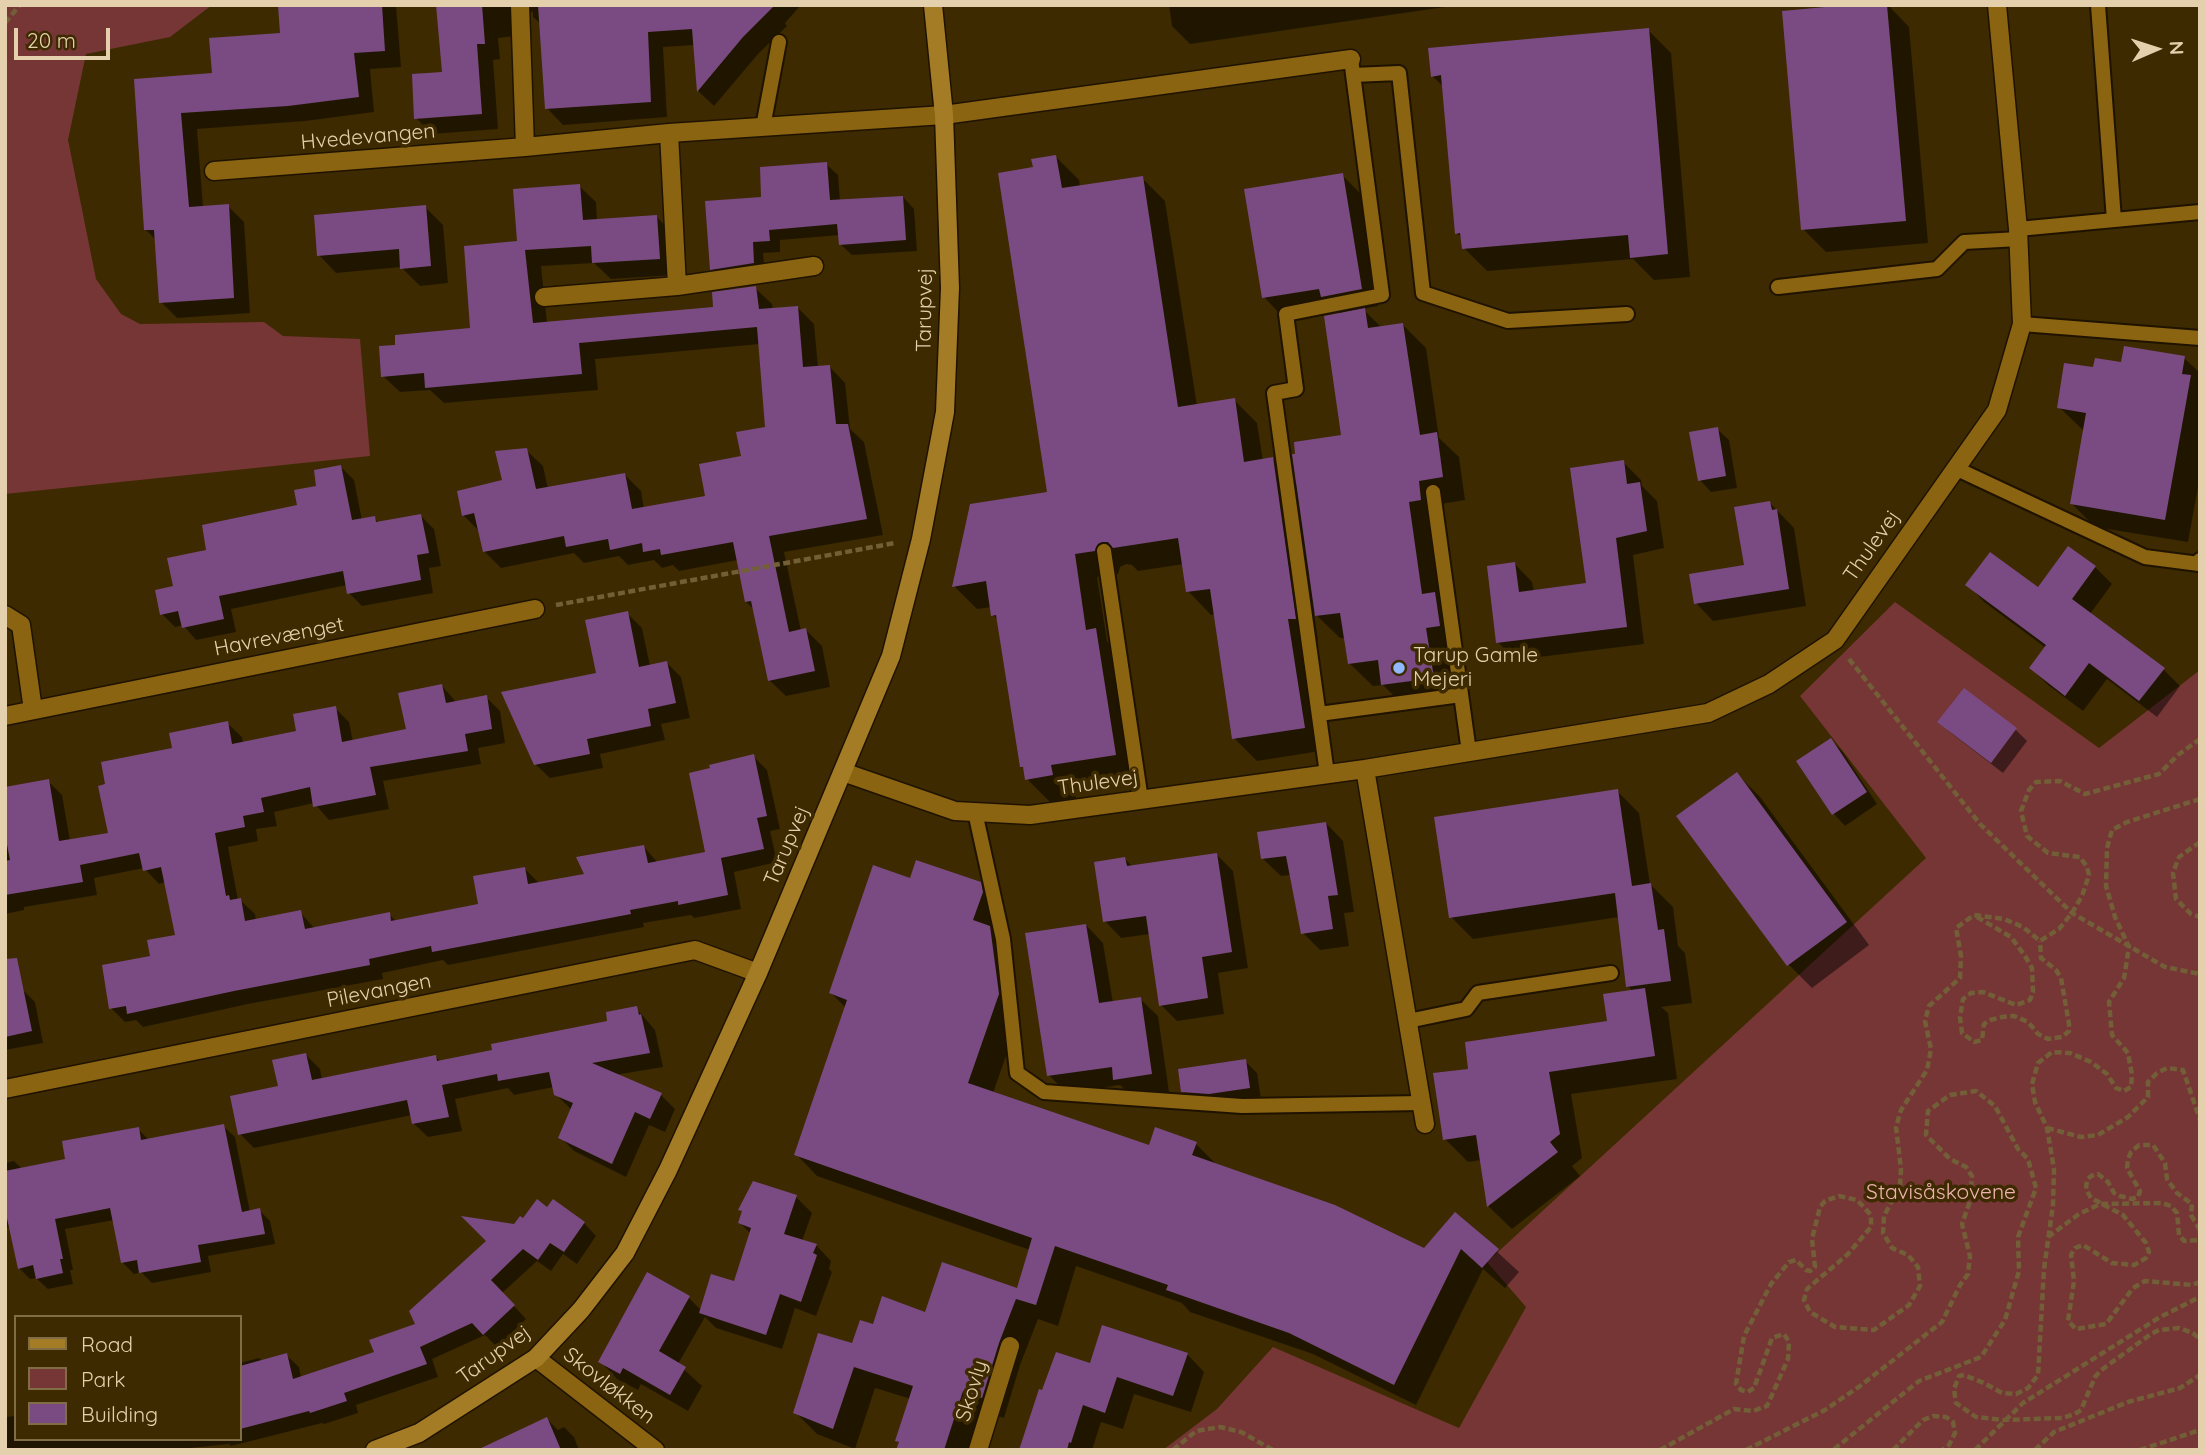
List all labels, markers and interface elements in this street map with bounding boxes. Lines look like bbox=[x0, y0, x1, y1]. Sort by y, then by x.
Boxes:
scale bar bbox=[18, 14, 114, 58]
north arrow bbox=[2121, 14, 2191, 84]
text: 20 m bbox=[27, 27, 76, 53]
text: N bbox=[2165, 40, 2189, 56]
street label: Hvedevangen bbox=[300, 119, 436, 155]
street label: Tarupvej bbox=[912, 268, 938, 352]
street label: Thulevej bbox=[1838, 505, 1906, 587]
street label: Havrevænget bbox=[212, 612, 346, 662]
place label: Tarup Gamle Mejeri bbox=[1413, 643, 1538, 693]
marker: Tarup Gamle Mejeri bbox=[1391, 660, 1407, 676]
street label: Thulevej bbox=[1056, 765, 1140, 801]
street label: Tarupvej bbox=[759, 802, 815, 890]
street label: Pilevangen bbox=[325, 969, 433, 1013]
park label: Stavisåskovene bbox=[1866, 1180, 2016, 1206]
legend bbox=[14, 1315, 242, 1441]
street label: Tarupvej bbox=[452, 1320, 536, 1390]
text: Road bbox=[81, 1331, 133, 1357]
street label: Skovløkken bbox=[558, 1342, 660, 1430]
street label: Skovly bbox=[951, 1357, 993, 1425]
text: Park bbox=[81, 1366, 125, 1392]
text: Building bbox=[81, 1401, 158, 1427]

